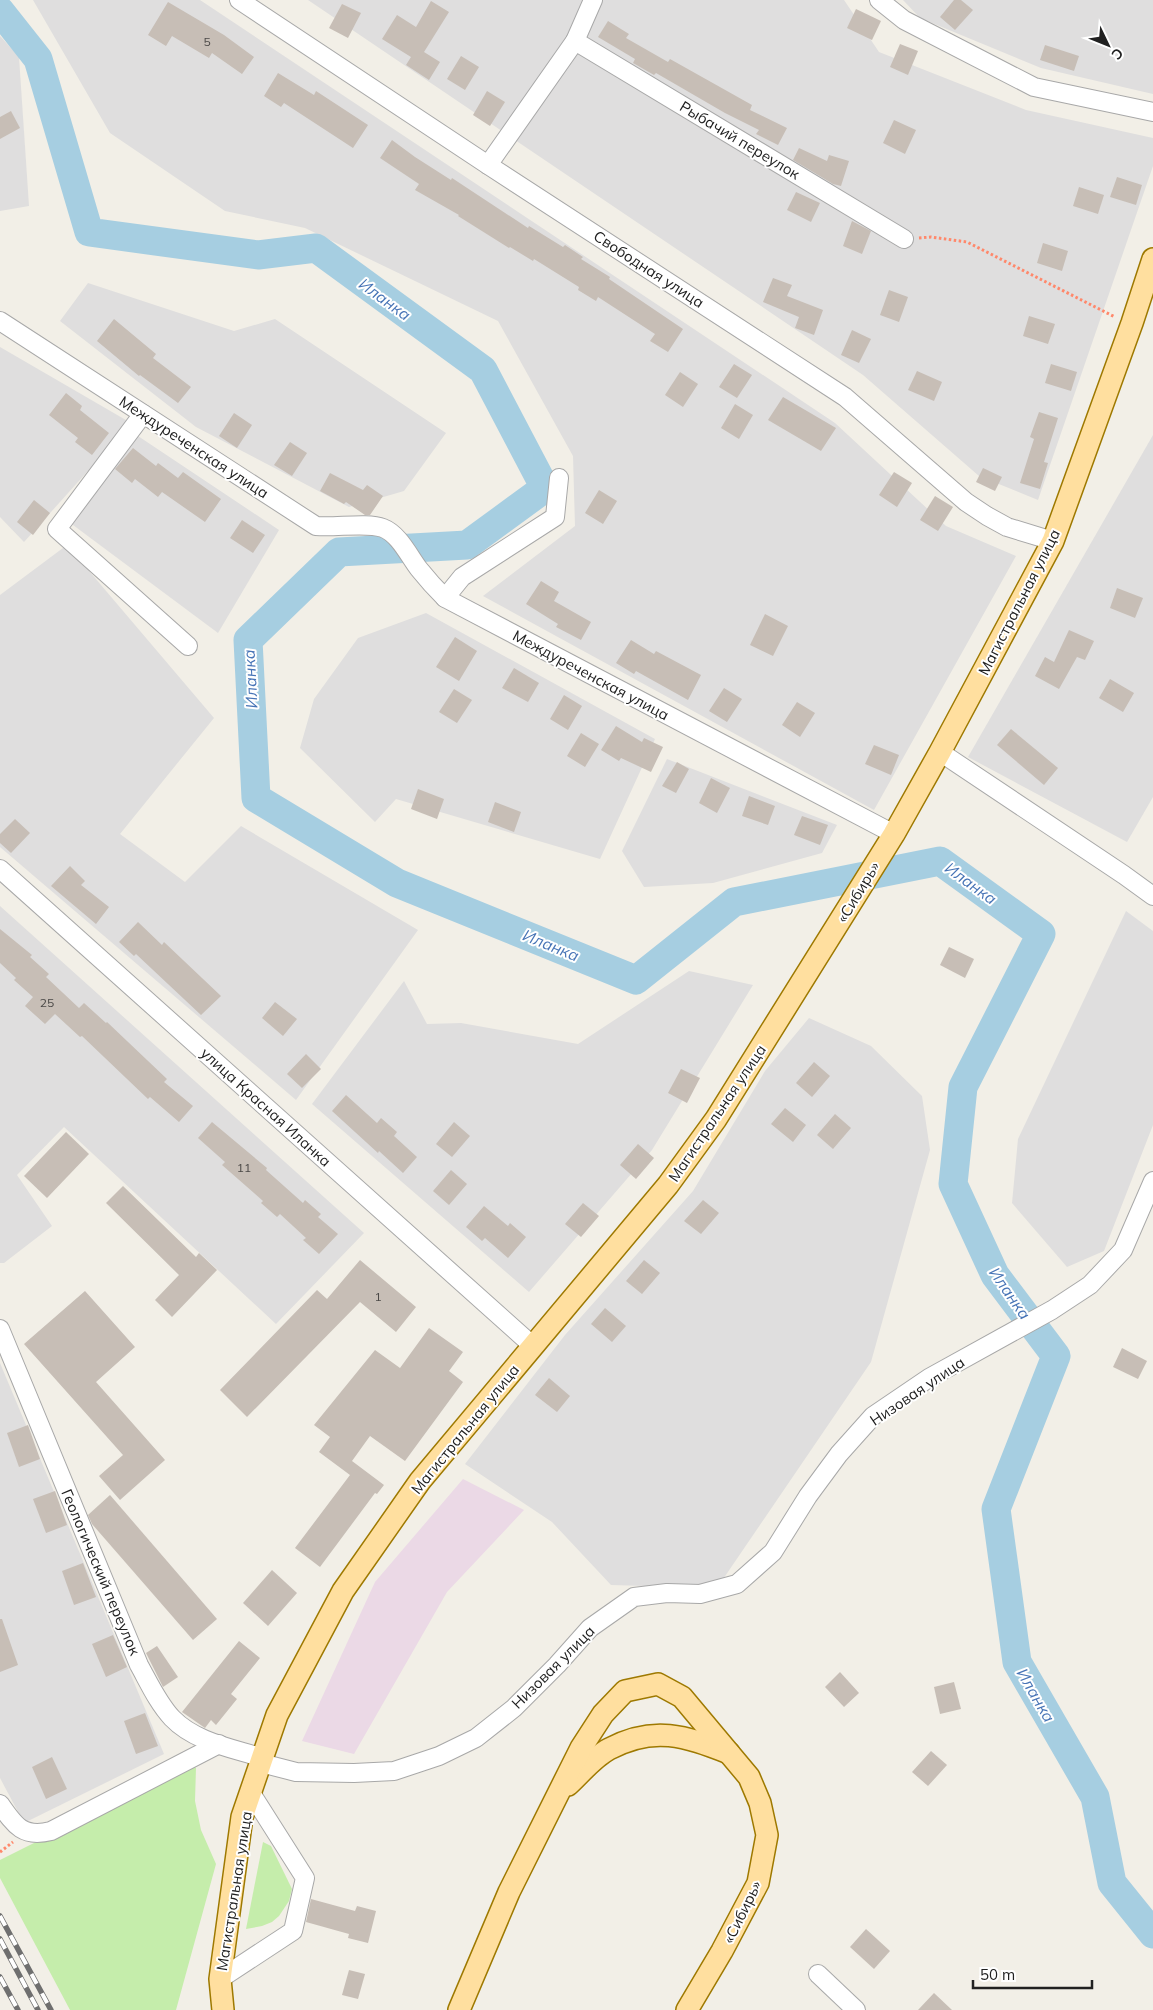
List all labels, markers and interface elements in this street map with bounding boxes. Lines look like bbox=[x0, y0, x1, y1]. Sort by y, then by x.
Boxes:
north arrow bbox=[1083, 20, 1133, 70]
house number: 5 bbox=[203, 34, 211, 49]
text: С bbox=[1108, 44, 1127, 64]
street label: Рыбачий переулок bbox=[677, 97, 804, 184]
street label: Свободная улица bbox=[590, 226, 708, 312]
water label: Иланка bbox=[355, 274, 415, 325]
street label: Междуреченская улица bbox=[116, 392, 272, 502]
street label: Магистральная улица bbox=[974, 526, 1064, 678]
street label: Междуреченская улица bbox=[510, 626, 672, 724]
water label: Иланка bbox=[238, 649, 262, 709]
street label: «Сибирь» bbox=[832, 858, 884, 926]
water label: Иланка bbox=[941, 858, 1001, 909]
water label: Иланка bbox=[520, 925, 582, 965]
house number: 25 bbox=[40, 995, 54, 1010]
street label: Магистральная улица bbox=[664, 1041, 770, 1185]
street label: улица Красная Иланка bbox=[197, 1043, 335, 1171]
house number: 11 bbox=[237, 1160, 251, 1175]
water label: Иланка bbox=[985, 1263, 1035, 1323]
house number: 1 bbox=[374, 1289, 382, 1304]
street label: Низовая улица bbox=[866, 1352, 968, 1430]
street label: Магистральная улица bbox=[407, 1360, 523, 1498]
street label: Геологический переулок bbox=[57, 1486, 145, 1659]
street label: Низовая улица bbox=[507, 1621, 599, 1713]
water label: Иланка bbox=[1013, 1664, 1060, 1726]
street label: Магистральная улица bbox=[212, 1810, 256, 1972]
street label: «Сибирь» bbox=[719, 1877, 765, 1947]
scale bar bbox=[973, 1958, 1092, 1990]
text: 50 m bbox=[980, 1965, 1015, 1984]

